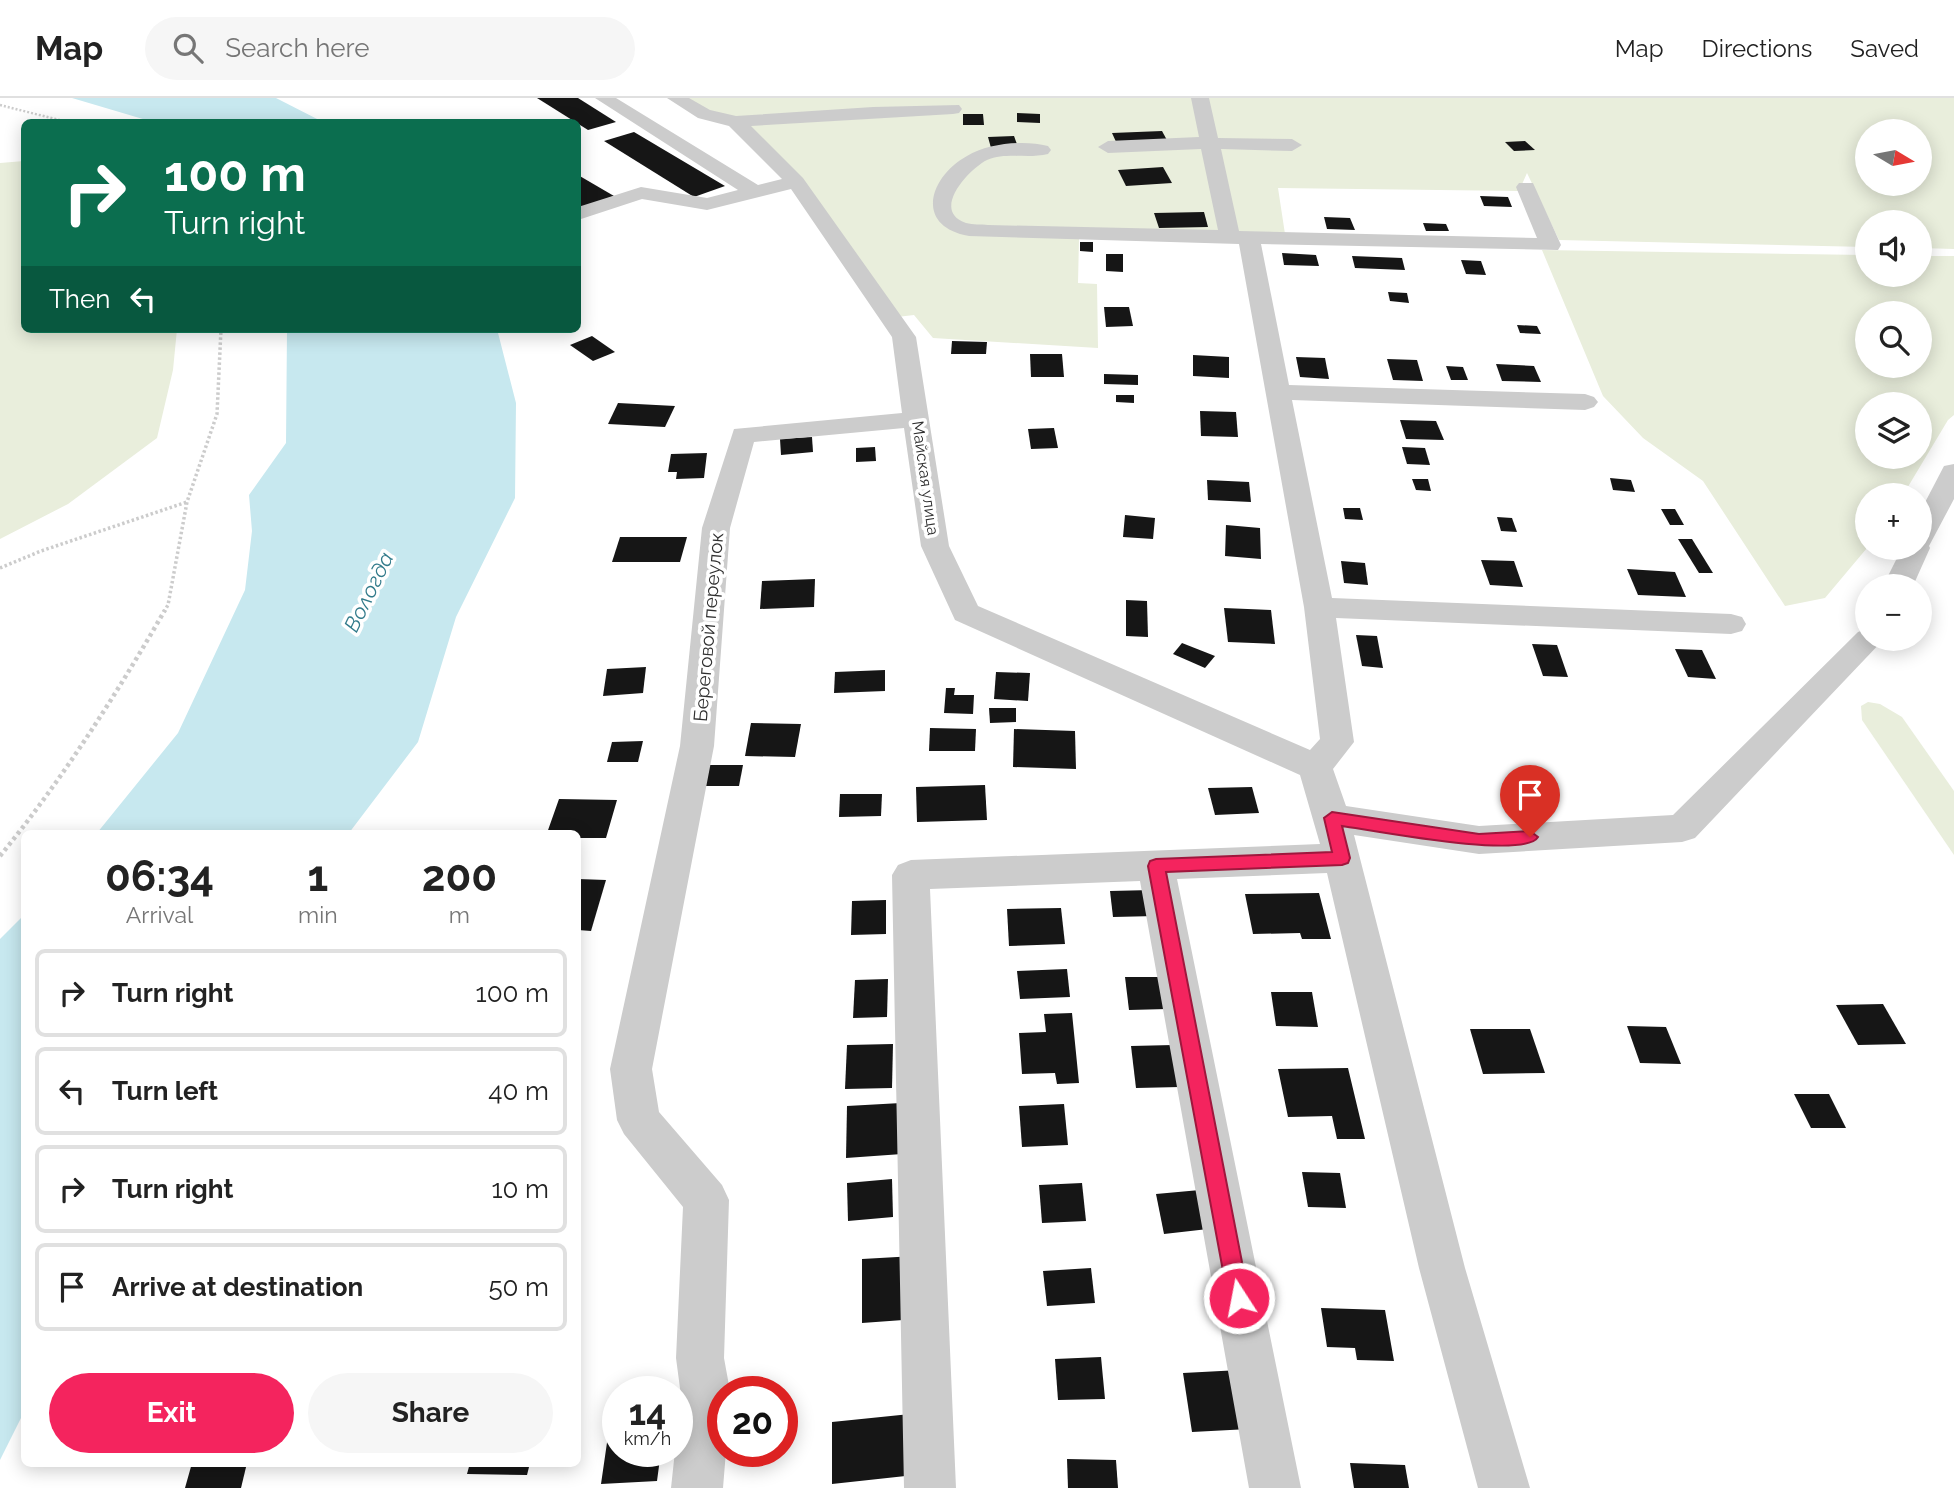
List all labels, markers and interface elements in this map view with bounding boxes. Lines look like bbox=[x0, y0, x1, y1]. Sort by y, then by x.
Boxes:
search box bbox=[145, 17, 635, 80]
text: Map bbox=[35, 29, 103, 68]
icon: search bbox=[169, 29, 207, 67]
text: Search here bbox=[225, 33, 370, 63]
text: Map bbox=[1615, 34, 1664, 63]
text: Directions bbox=[1702, 34, 1812, 63]
text: Saved bbox=[1850, 34, 1919, 63]
north arrow bbox=[1855, 119, 1932, 196]
map controls bbox=[1855, 119, 1932, 651]
text: 100 m bbox=[164, 145, 306, 202]
icon: right bbox=[49, 147, 140, 238]
text: Turn right bbox=[164, 204, 305, 241]
button: sound bbox=[1855, 210, 1932, 287]
icon: left bbox=[124, 280, 162, 318]
text: Then bbox=[49, 284, 110, 314]
button: search bbox=[1855, 301, 1932, 378]
button: layers bbox=[1855, 392, 1932, 469]
street label: Майская улица bbox=[908, 420, 943, 536]
button: + bbox=[1855, 483, 1932, 560]
street label: Береговой переулок bbox=[689, 531, 727, 723]
water label: Вологда bbox=[339, 548, 398, 636]
button: − bbox=[1855, 574, 1932, 651]
pin bbox=[1500, 765, 1560, 837]
icon: arrive bbox=[1511, 776, 1549, 814]
text: 06:34 bbox=[105, 852, 214, 901]
text: 1 bbox=[308, 852, 328, 901]
text: 200 bbox=[422, 852, 497, 901]
text: Arrival bbox=[126, 901, 193, 928]
text: min bbox=[298, 901, 338, 928]
text: m bbox=[449, 901, 470, 928]
icon: right bbox=[53, 974, 91, 1012]
text: Turn right bbox=[112, 978, 233, 1008]
text: 100 m bbox=[476, 978, 549, 1008]
icon: left bbox=[53, 1072, 91, 1110]
text: Turn left bbox=[112, 1076, 218, 1106]
text: 40 m bbox=[488, 1076, 549, 1106]
icon: right bbox=[53, 1170, 91, 1208]
text: Turn right bbox=[112, 1174, 233, 1204]
text: 10 m bbox=[491, 1174, 549, 1204]
position arrow bbox=[1202, 1261, 1276, 1335]
icon: arrive bbox=[53, 1268, 91, 1306]
text: Arrive at destination bbox=[112, 1272, 363, 1302]
text: 50 m bbox=[488, 1272, 549, 1302]
button: Exit bbox=[49, 1373, 294, 1453]
button: Share bbox=[308, 1373, 553, 1453]
speed limit sign: 20 bbox=[707, 1376, 798, 1467]
text: 14 bbox=[629, 1392, 666, 1433]
text: km/h bbox=[624, 1428, 671, 1449]

